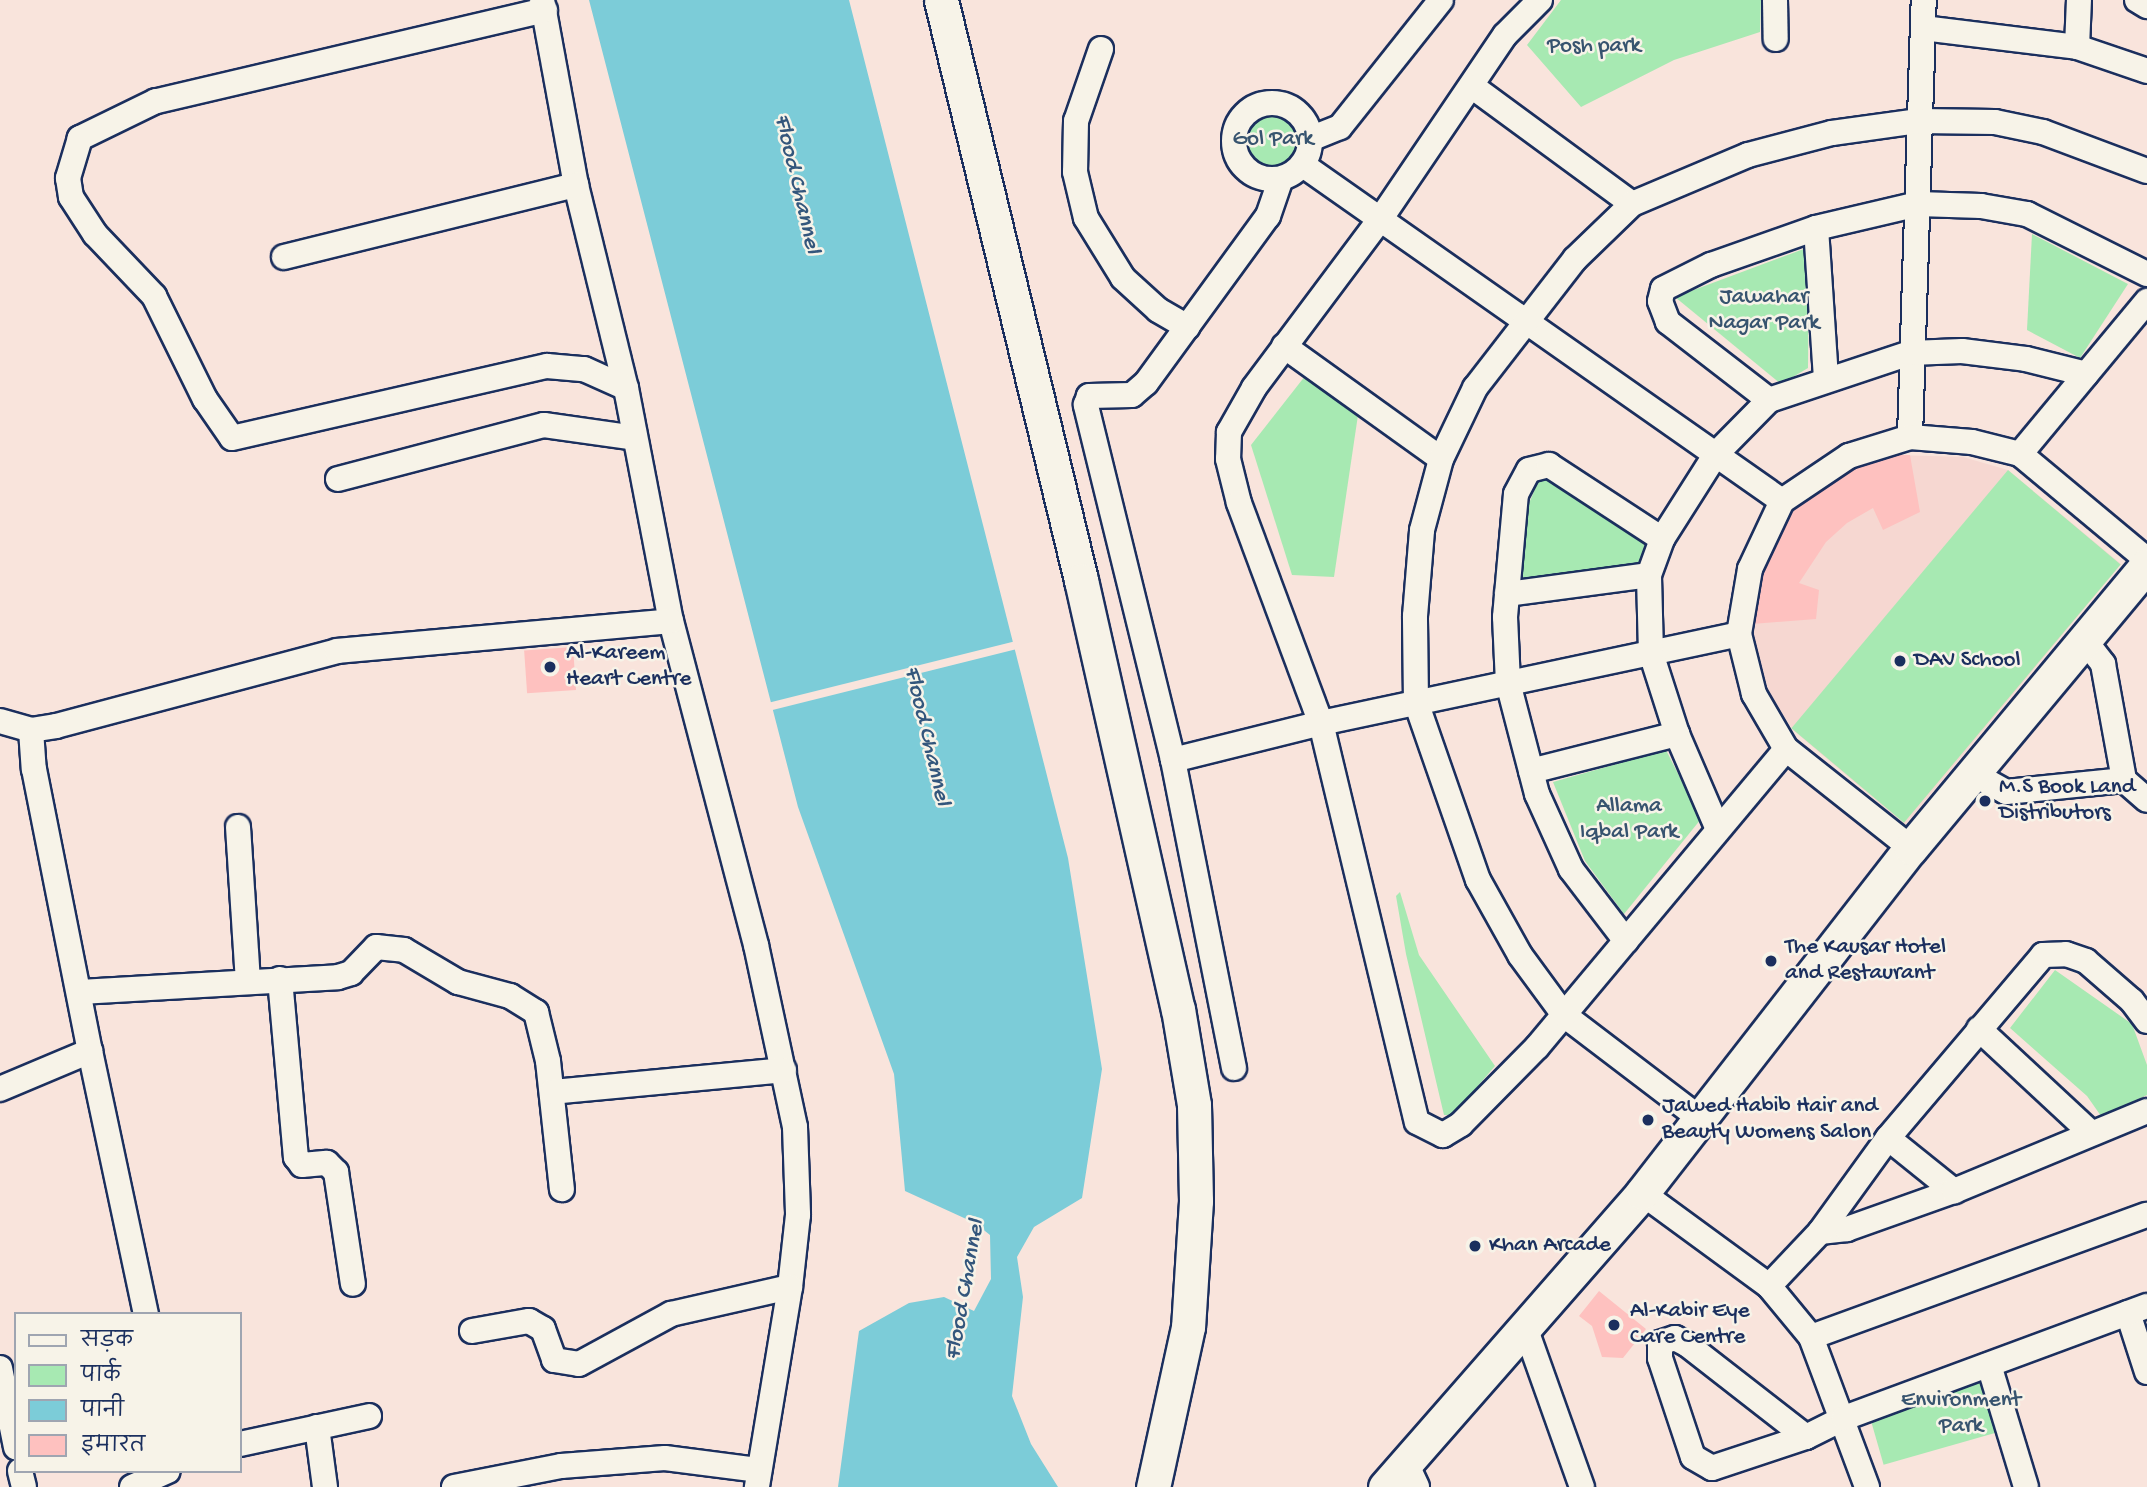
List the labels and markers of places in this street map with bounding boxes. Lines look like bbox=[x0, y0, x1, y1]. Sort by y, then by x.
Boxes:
place label: Al-Kareem Heart Centre bbox=[566, 640, 691, 694]
place label: DAV School bbox=[1914, 647, 2021, 675]
marker: DAV School bbox=[1892, 653, 1908, 669]
marker: Al-Kareem Heart Centre bbox=[540, 657, 560, 677]
place label: M.S Book Land Distributors bbox=[1999, 774, 2135, 828]
marker: M.S Book Land Distributors bbox=[1977, 793, 1993, 809]
place label: The Kausar Hotel and Restaurant bbox=[1785, 934, 1946, 988]
marker: The Kausar Hotel and Restaurant bbox=[1763, 953, 1779, 969]
place label: Jawed Habib Hair and Beauty Womens Salon bbox=[1662, 1093, 1878, 1147]
marker: Jawed Habib Hair and Beauty Womens Salon bbox=[1640, 1112, 1656, 1128]
place label: Khan Arcade bbox=[1489, 1232, 1611, 1260]
marker: Khan Arcade bbox=[1467, 1238, 1483, 1254]
place label: Al-Kabir Eye Care Centre bbox=[1630, 1298, 1750, 1352]
marker: Al-Kabir Eye Care Centre bbox=[1604, 1315, 1624, 1335]

